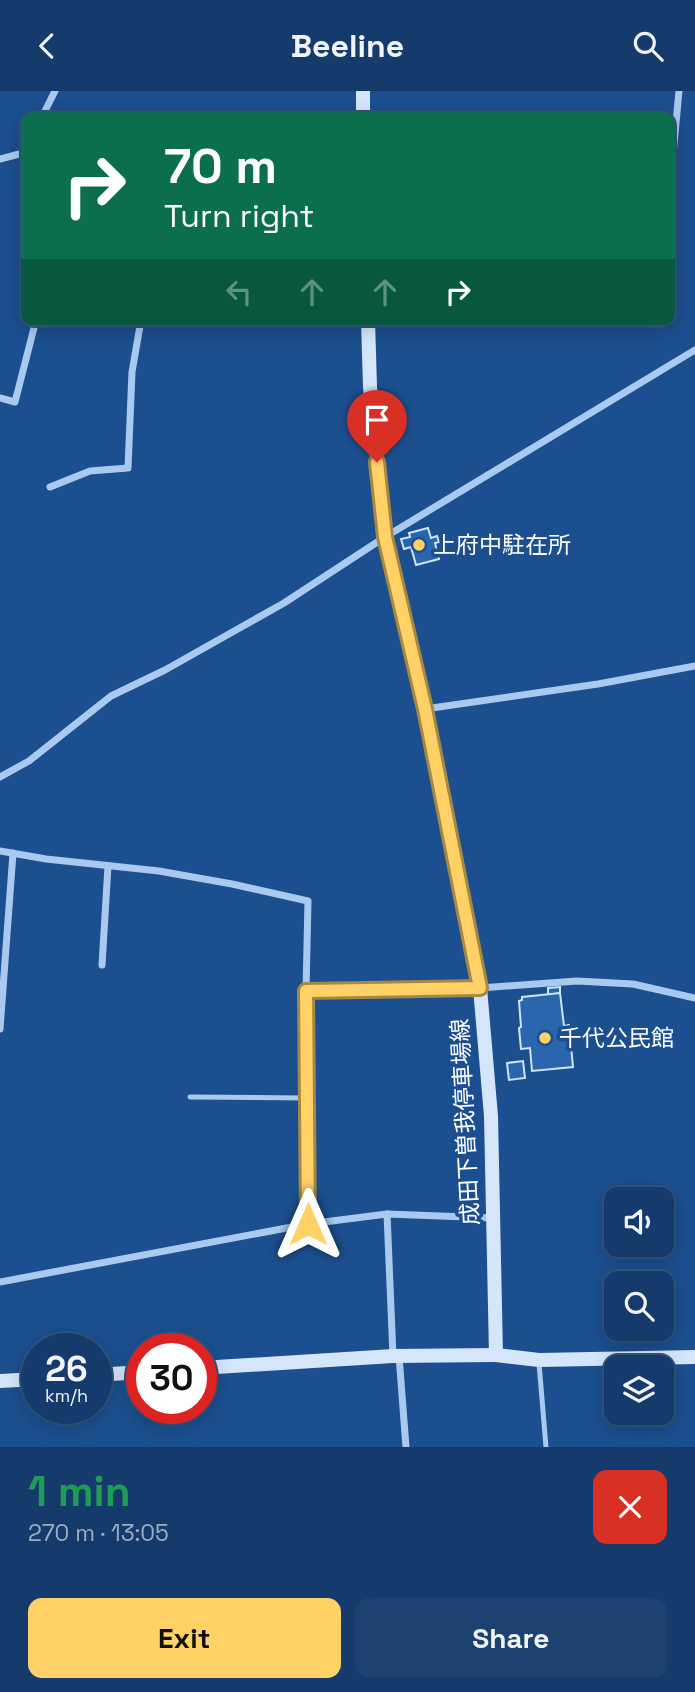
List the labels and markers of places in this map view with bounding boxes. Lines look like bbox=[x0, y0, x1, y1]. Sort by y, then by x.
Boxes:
pin bbox=[347, 390, 407, 462]
place label: 上府中駐在所 bbox=[433, 530, 571, 560]
marker: 上府中駐在所 bbox=[411, 537, 427, 553]
place label: 千代公民館 bbox=[559, 1023, 674, 1053]
marker: 千代公民館 bbox=[537, 1030, 553, 1046]

